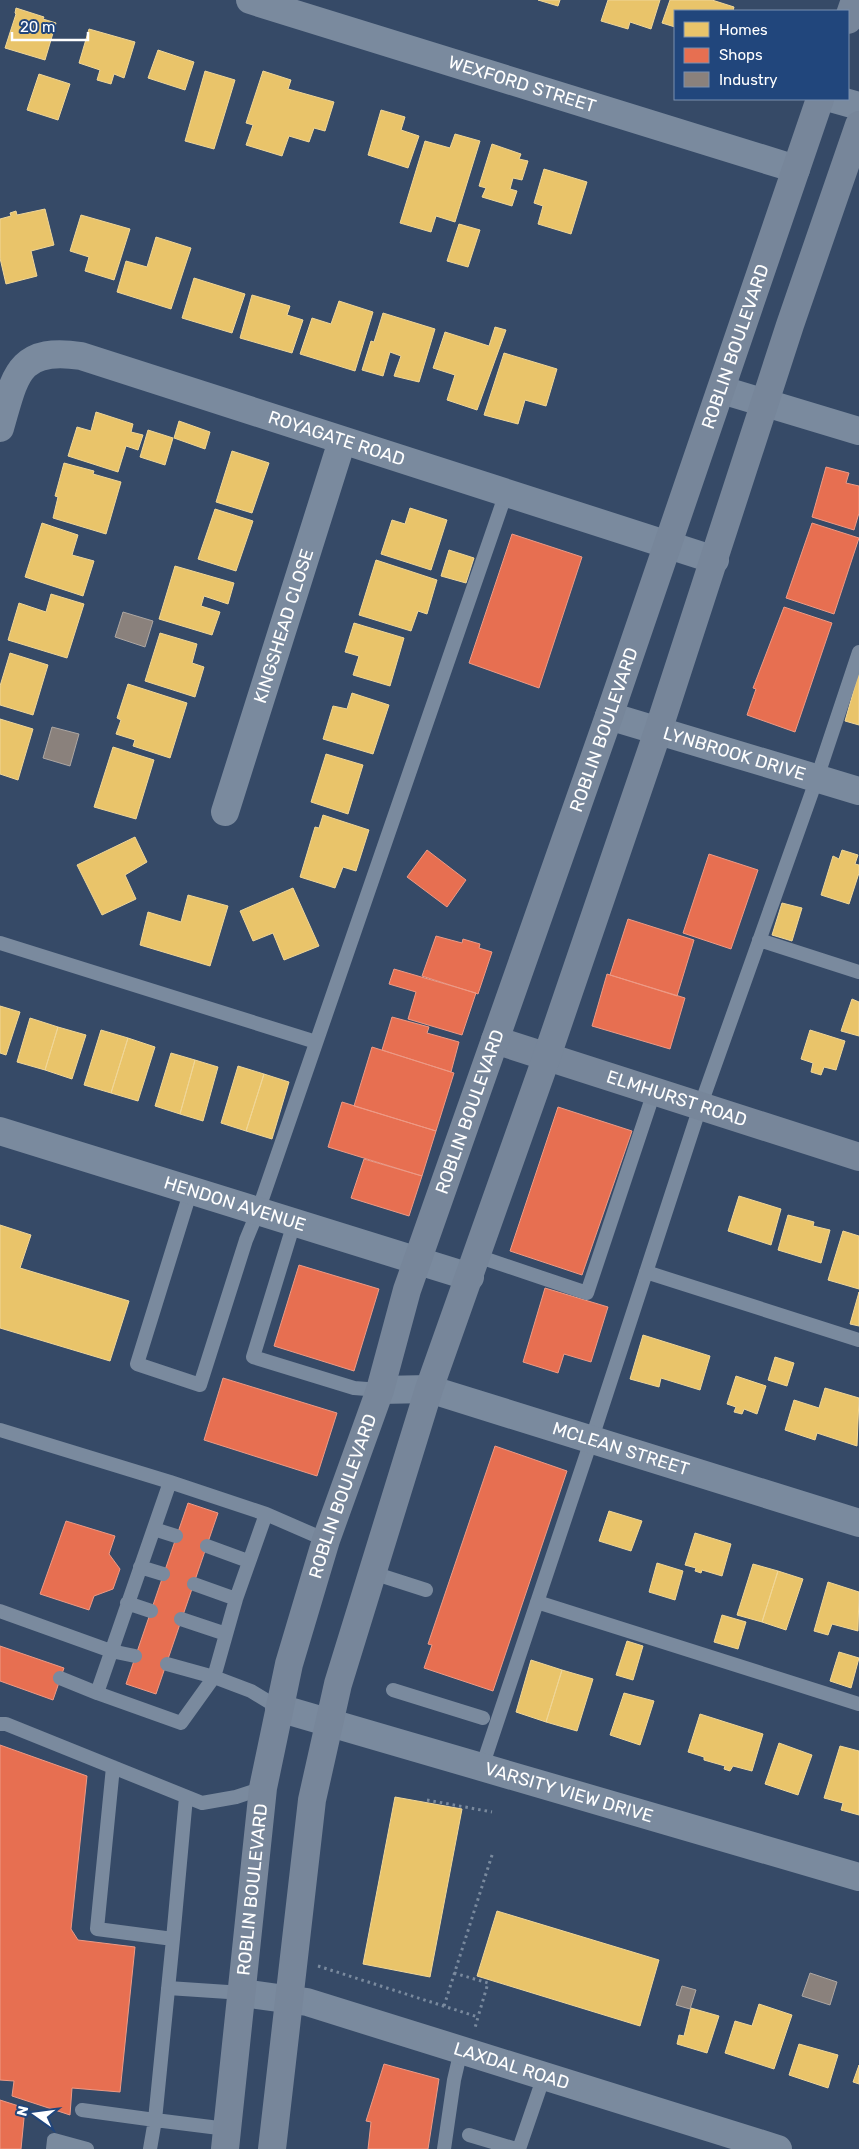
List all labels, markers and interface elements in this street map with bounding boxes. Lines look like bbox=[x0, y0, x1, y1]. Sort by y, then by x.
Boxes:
scale bar bbox=[12, 10, 89, 42]
legend bbox=[674, 10, 849, 100]
text: 20 m bbox=[20, 18, 55, 36]
text: Homes bbox=[719, 21, 768, 39]
text: Shops bbox=[719, 46, 763, 64]
street label: WEXFORD STREET bbox=[446, 51, 599, 117]
text: Industry bbox=[719, 71, 778, 89]
street label: ROBLIN BOULEVARD bbox=[697, 261, 774, 432]
street label: ROYAGATE ROAD bbox=[265, 406, 408, 470]
street label: KINGSHEAD CLOSE bbox=[249, 546, 318, 706]
street label: ROBLIN BOULEVARD bbox=[565, 644, 643, 815]
street label: LYNBROOK DRIVE bbox=[661, 722, 808, 785]
street label: ROBLIN BOULEVARD bbox=[431, 1027, 509, 1197]
street label: ELMHURST ROAD bbox=[604, 1066, 750, 1131]
street label: HENDON AVENUE bbox=[161, 1172, 309, 1236]
street label: ROBLIN BOULEVARD bbox=[304, 1411, 382, 1581]
street label: MCLEAN STREET bbox=[550, 1417, 692, 1480]
street label: VARSITY VIEW DRIVE bbox=[482, 1758, 656, 1827]
street label: ROBLIN BOULEVARD bbox=[232, 1802, 272, 1977]
street label: LAXDAL ROAD bbox=[451, 2037, 572, 2094]
north arrow bbox=[10, 2089, 60, 2139]
text: N bbox=[13, 2104, 32, 2118]

